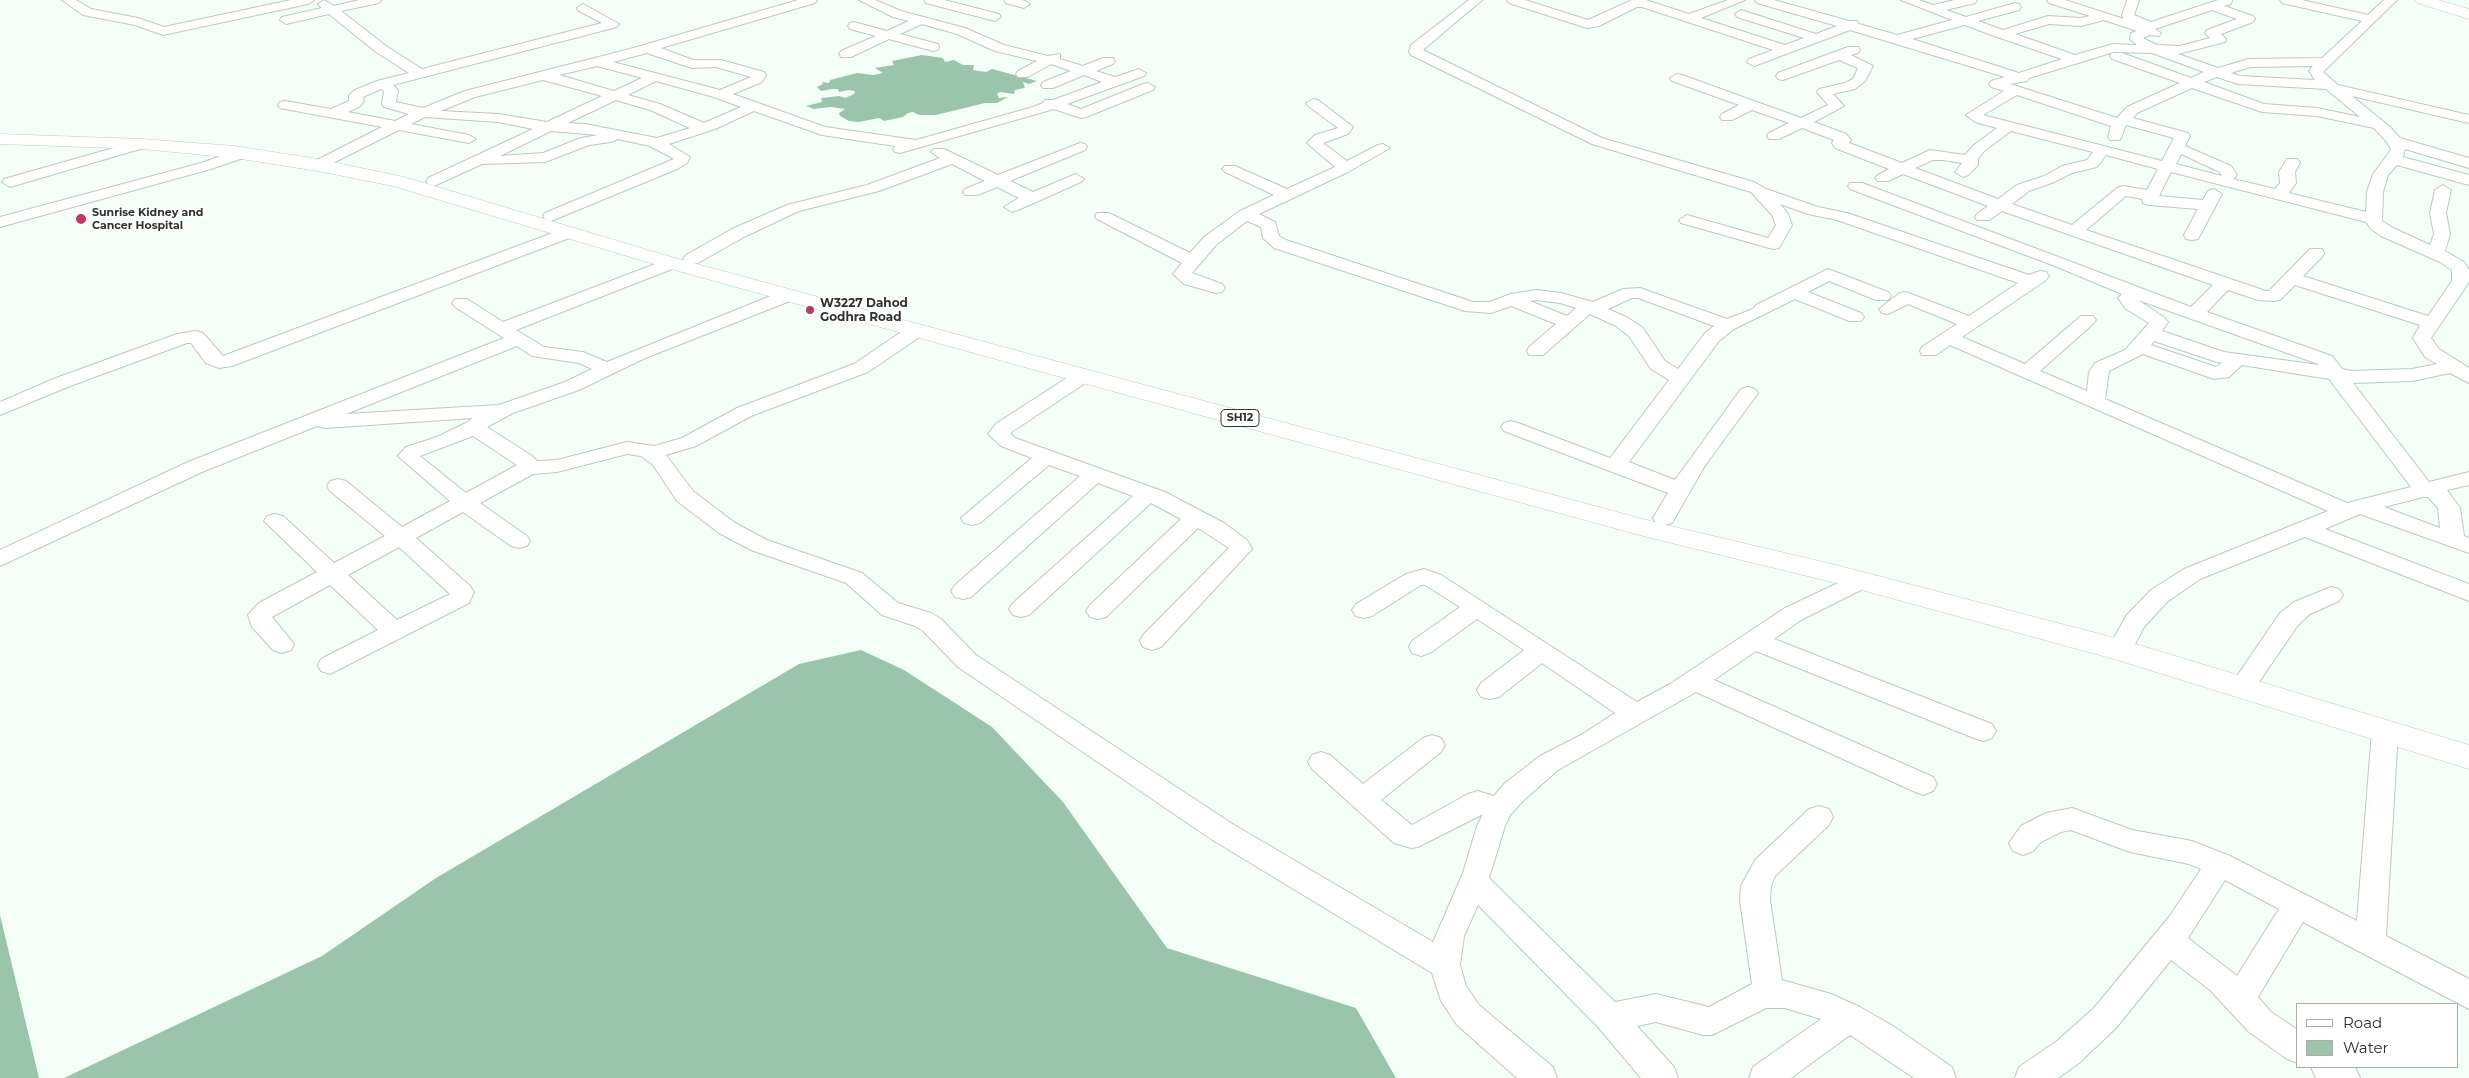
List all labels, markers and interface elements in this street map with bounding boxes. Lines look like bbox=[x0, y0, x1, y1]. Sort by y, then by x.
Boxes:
place label: Sunrise Kidney and Cancer Hospital bbox=[92, 206, 203, 232]
marker: Sunrise Kidney and Cancer Hospital bbox=[74, 212, 88, 226]
place label: W3227 Dahod Godhra Road bbox=[820, 296, 908, 324]
marker: W3227 Dahod Godhra Road bbox=[804, 304, 816, 316]
road number: SH12 bbox=[1221, 409, 1259, 426]
legend bbox=[2296, 1003, 2459, 1068]
text: Road bbox=[2343, 1013, 2382, 1032]
text: Water bbox=[2343, 1038, 2389, 1057]

